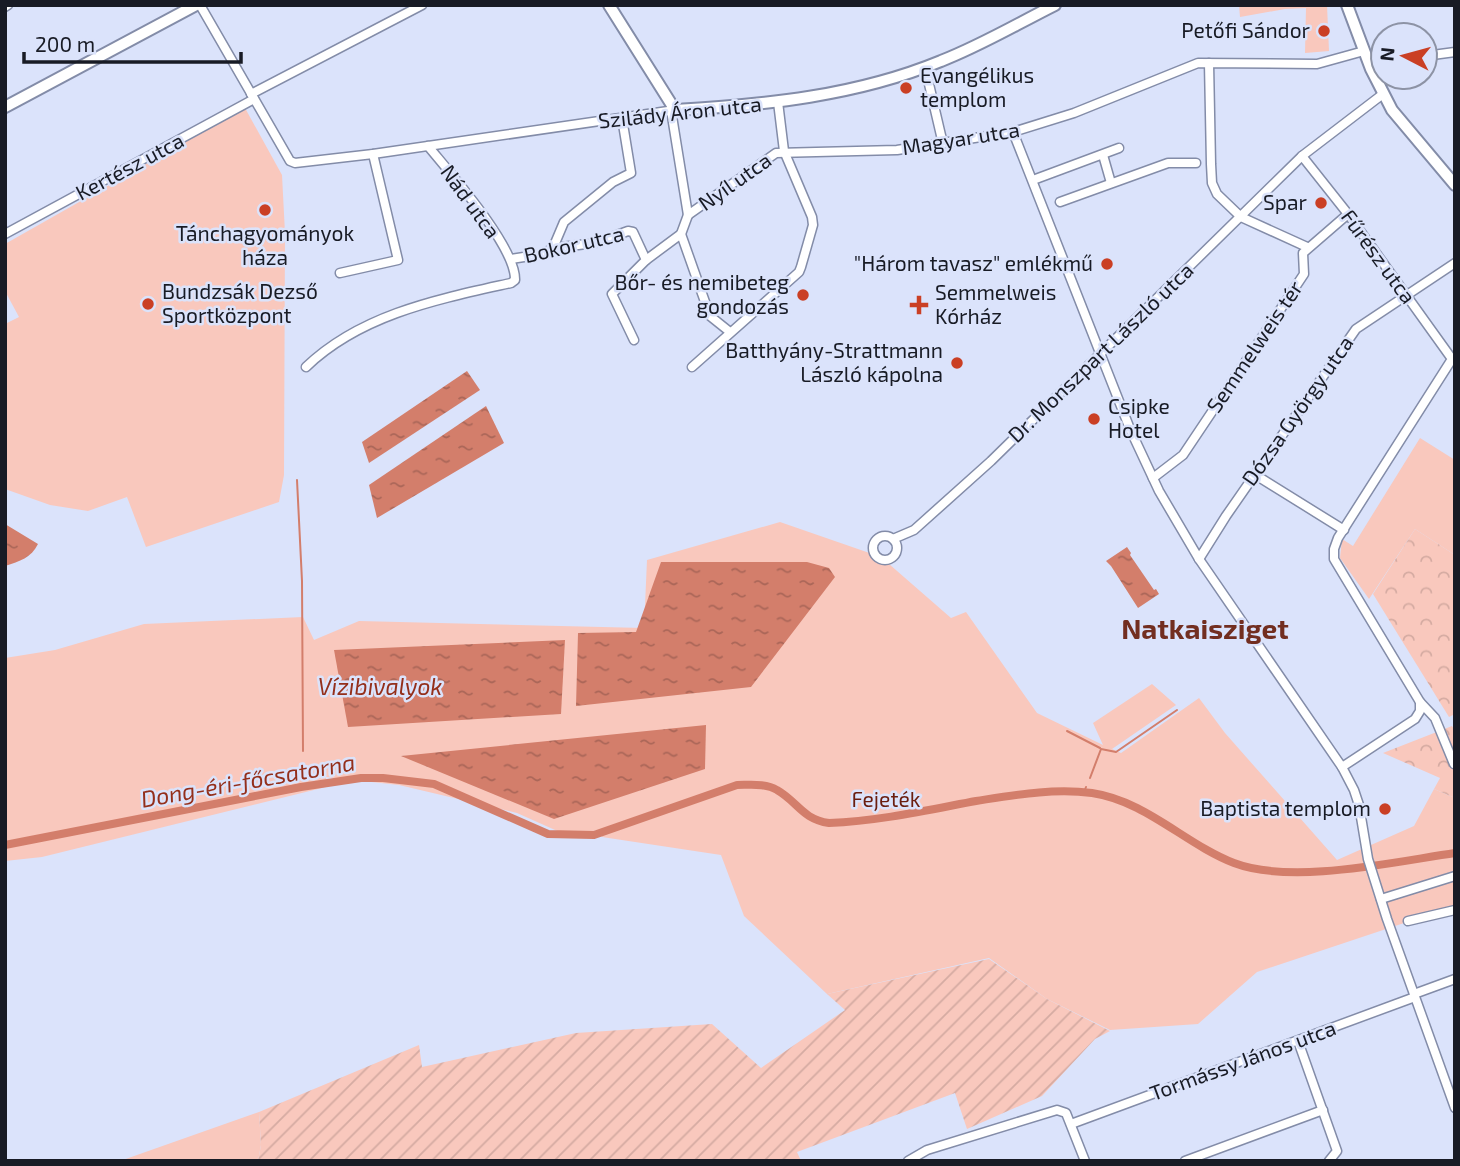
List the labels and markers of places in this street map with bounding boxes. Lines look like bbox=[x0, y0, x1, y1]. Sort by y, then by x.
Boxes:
place label: Petőfi Sándor bbox=[1181, 17, 1311, 42]
marker: Petőfi Sándor bbox=[1316, 23, 1332, 39]
place label: Evangélikus templom bbox=[920, 62, 1034, 111]
marker: Evangélikus templom bbox=[898, 80, 914, 96]
place label: Spar bbox=[1263, 189, 1308, 214]
marker: Spar bbox=[1313, 195, 1329, 211]
marker: Tánchagyományok háza bbox=[257, 202, 273, 218]
place label: Tánchagyományok háza bbox=[176, 220, 354, 269]
place label: "Három tavasz" emlékmű bbox=[854, 250, 1093, 275]
marker: "Három tavasz" emlékmű bbox=[1099, 256, 1115, 272]
place label: Bőr- és nemibeteg gondozás bbox=[615, 269, 789, 318]
place label: Bundzsák Dezső Sportközpont bbox=[162, 278, 318, 327]
place label: Semmelweis Kórház bbox=[935, 279, 1056, 328]
marker: Bőr- és nemibeteg gondozás bbox=[795, 287, 811, 303]
marker: Semmelweis Kórház bbox=[909, 295, 929, 315]
marker: Bundzsák Dezső Sportközpont bbox=[140, 296, 156, 312]
place label: Batthyány-Strattmann László kápolna bbox=[725, 337, 943, 386]
marker: Batthyány-Strattmann László kápolna bbox=[949, 355, 965, 371]
place label: Csipke Hotel bbox=[1108, 393, 1170, 442]
marker: Csipke Hotel bbox=[1086, 411, 1102, 427]
place label: Baptista templom bbox=[1200, 795, 1371, 820]
marker: Baptista templom bbox=[1377, 801, 1393, 817]

